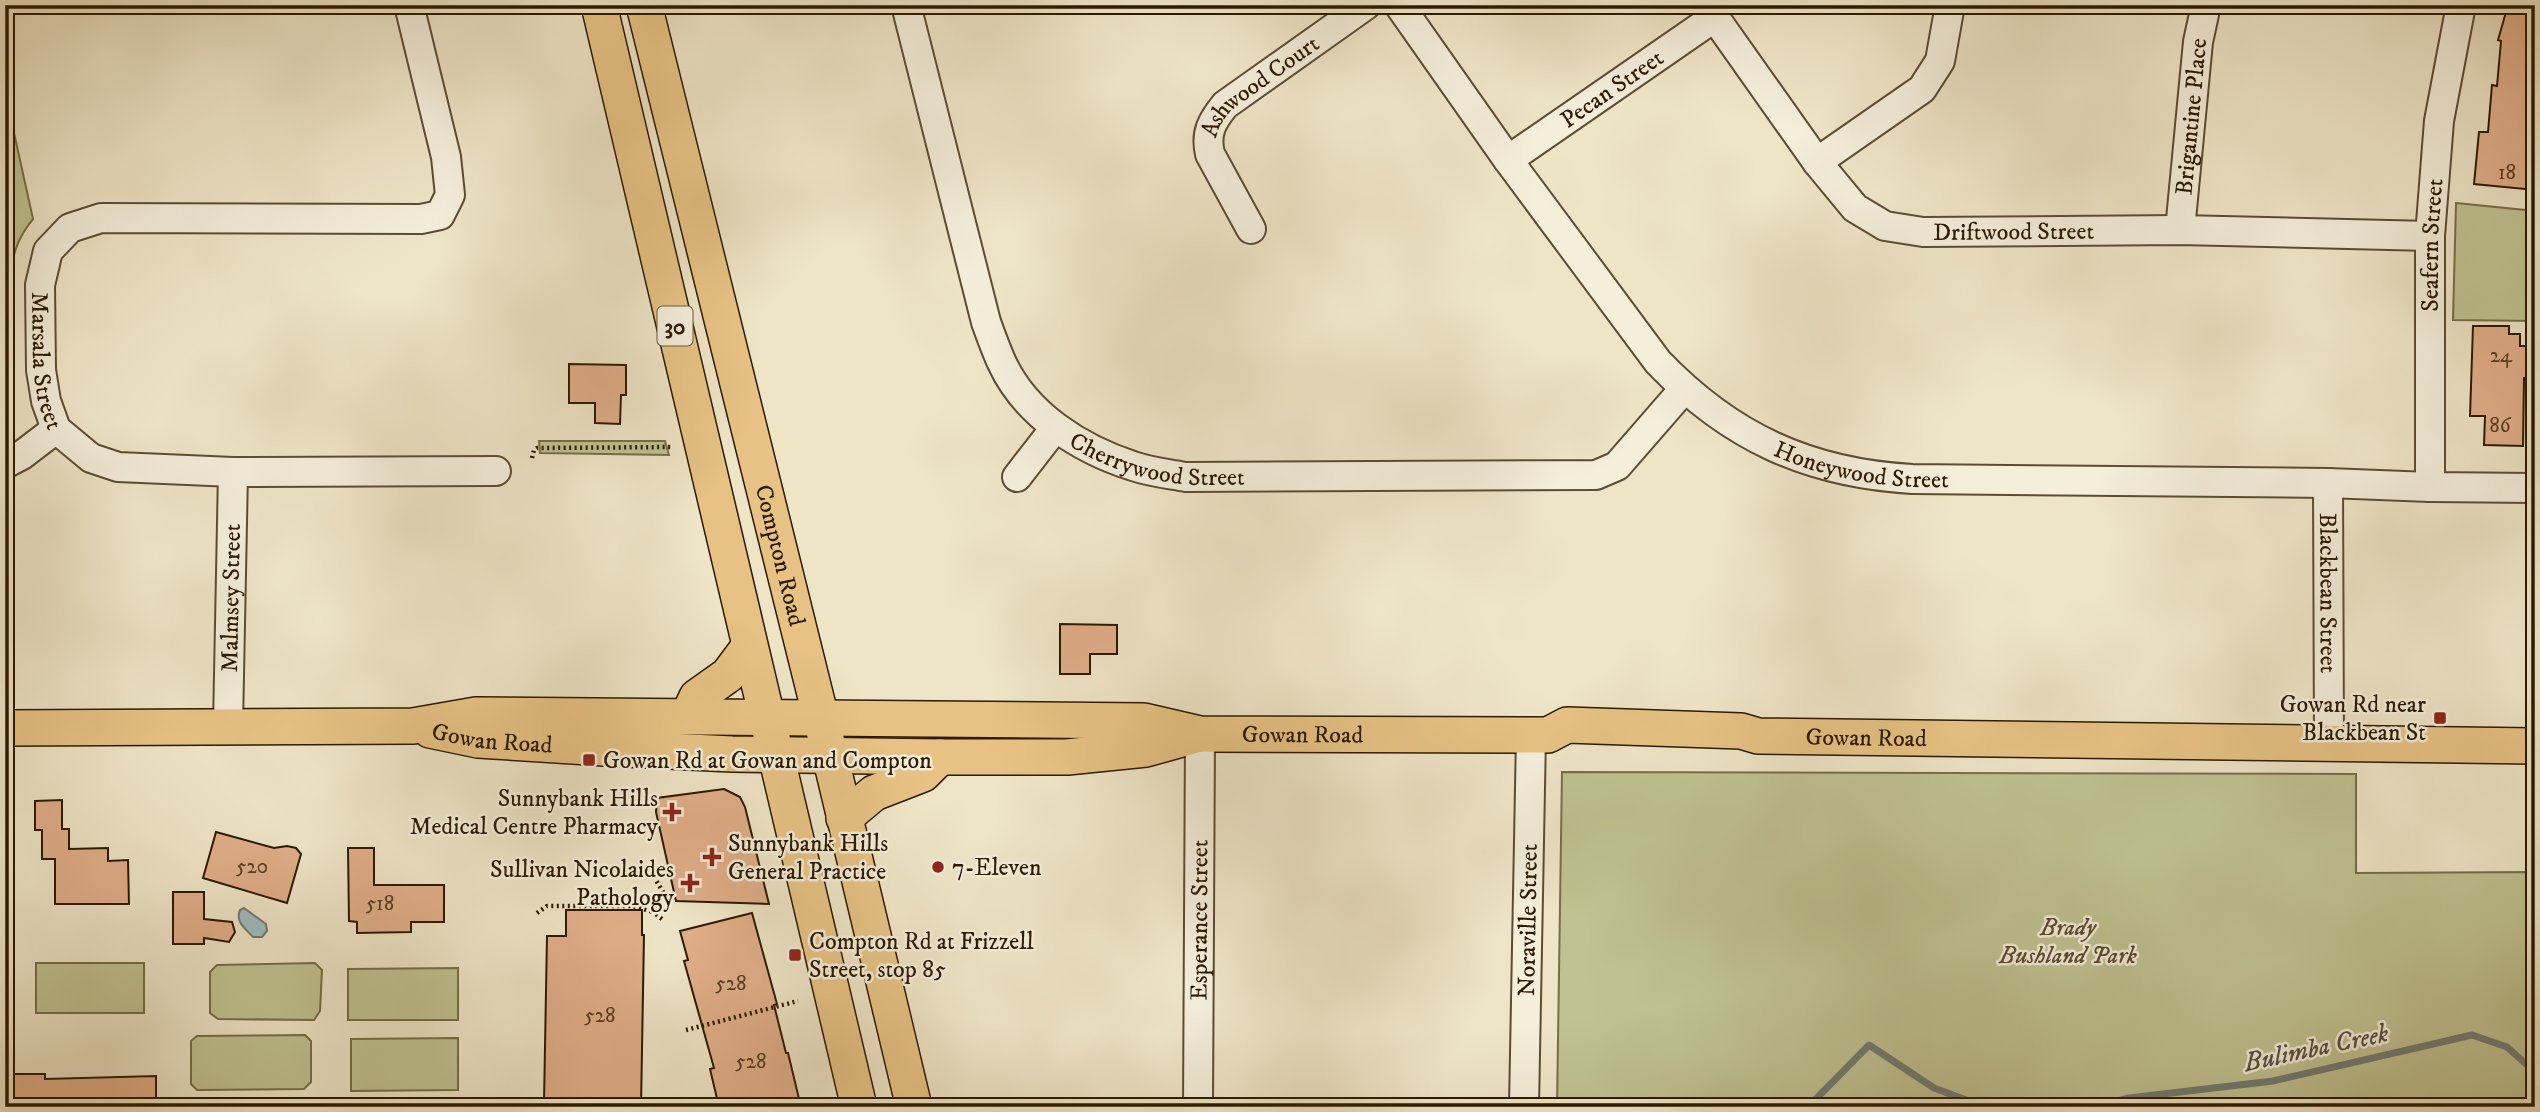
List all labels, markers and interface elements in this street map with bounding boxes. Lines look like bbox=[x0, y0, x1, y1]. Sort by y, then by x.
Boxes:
street label: Ashwood Court bbox=[1195, 29, 1326, 141]
street label: Brigantine Place bbox=[2169, 37, 2214, 196]
street label: Pecan Street bbox=[1555, 43, 1670, 135]
house number: 18 bbox=[2498, 160, 2516, 186]
street label: Seafern Street bbox=[2416, 177, 2450, 312]
street label: Driftwood Street bbox=[1933, 217, 2094, 248]
street label: Marsala Street bbox=[24, 292, 69, 434]
road number: 30 bbox=[658, 306, 692, 346]
house number: 24 bbox=[2490, 343, 2513, 369]
house number: 86 bbox=[2489, 413, 2512, 439]
street label: Cherrywood Street bbox=[1064, 426, 1245, 493]
street label: Honeywood Street bbox=[1769, 435, 1949, 495]
street label: Compton Road bbox=[748, 482, 812, 629]
street label: Blackbean Street bbox=[2312, 513, 2343, 674]
street label: Malmsey Street bbox=[215, 523, 248, 673]
place label: Gowan Rd near Blackbean St bbox=[2280, 690, 2426, 748]
marker: Gowan Rd near Blackbean St bbox=[2432, 710, 2448, 726]
street label: Gowan Road bbox=[429, 717, 553, 761]
street label: Gowan Road bbox=[1242, 720, 1363, 750]
street label: Gowan Road bbox=[1805, 723, 1927, 754]
place label: Gowan Rd at Gowan and Compton bbox=[603, 746, 932, 776]
marker: Gowan Rd at Gowan and Compton bbox=[581, 752, 597, 768]
place label: Sunnybank Hills Medical Centre Pharmacy bbox=[410, 784, 659, 842]
marker: Sunnybank Hills Medical Centre Pharmacy bbox=[664, 804, 680, 820]
place label: Sunnybank Hills General Practice bbox=[728, 829, 888, 887]
street label: Esperance Street bbox=[1185, 839, 1215, 1000]
street label: Noraville Street bbox=[1512, 843, 1545, 997]
marker: Sunnybank Hills General Practice bbox=[702, 847, 722, 867]
place label: 7-Eleven bbox=[952, 853, 1042, 883]
house number: 520 bbox=[236, 854, 268, 880]
place label: Sullivan Nicolaides Pathology bbox=[490, 855, 675, 913]
marker: 7-Eleven bbox=[930, 859, 946, 875]
marker: Sullivan Nicolaides Pathology bbox=[680, 873, 700, 893]
house number: 518 bbox=[366, 891, 394, 917]
park label: Brady Bushland Park bbox=[1998, 913, 2137, 971]
place label: Compton Rd at Frizzell Street, stop 85 bbox=[809, 927, 1034, 985]
marker: Compton Rd at Frizzell Street, stop 85 bbox=[787, 947, 803, 963]
house number: 528 bbox=[715, 971, 747, 997]
house number: 528 bbox=[584, 1003, 616, 1029]
water label: Bulimba Creek bbox=[2240, 1017, 2392, 1080]
house number: 528 bbox=[735, 1049, 767, 1075]

